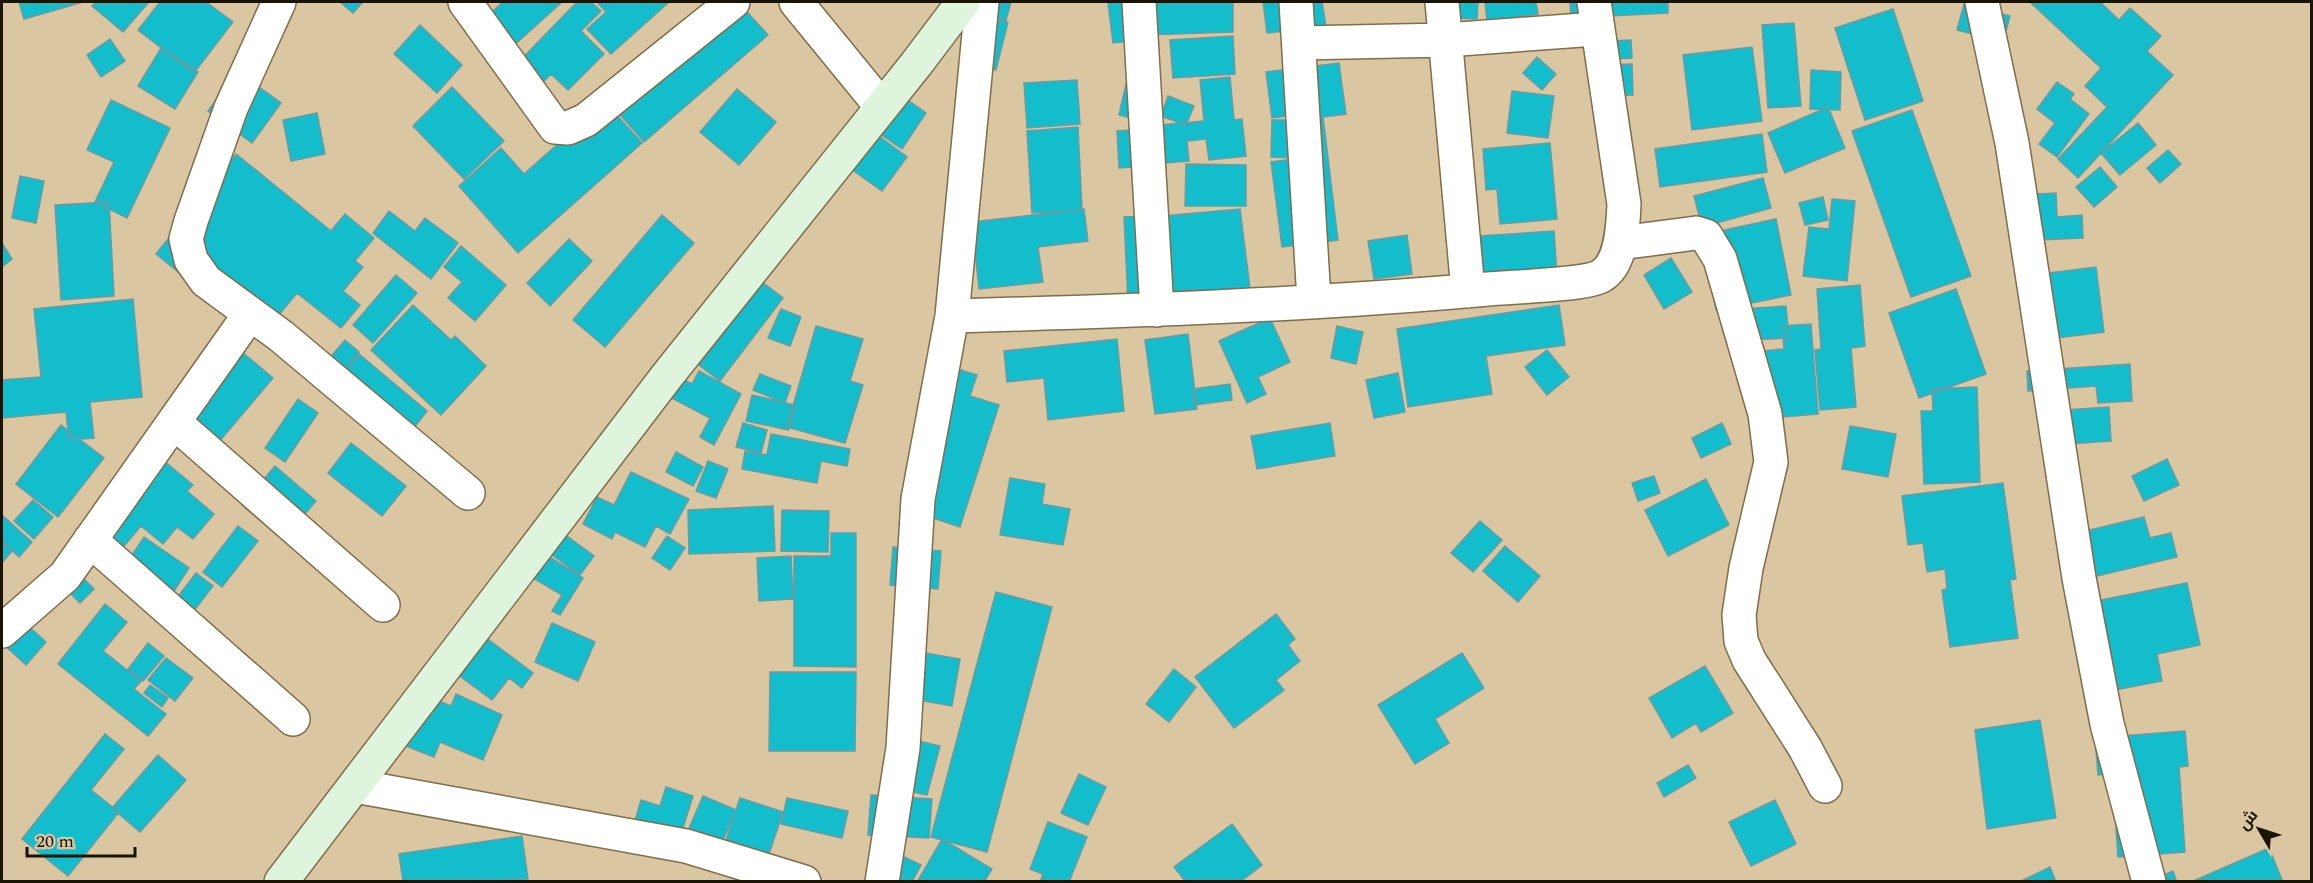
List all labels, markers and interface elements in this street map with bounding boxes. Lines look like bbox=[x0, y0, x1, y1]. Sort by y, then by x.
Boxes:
north arrow bbox=[2229, 799, 2289, 859]
text: ش bbox=[2232, 805, 2264, 836]
scale bar bbox=[27, 820, 135, 858]
text: 20 m bbox=[36, 828, 74, 855]

